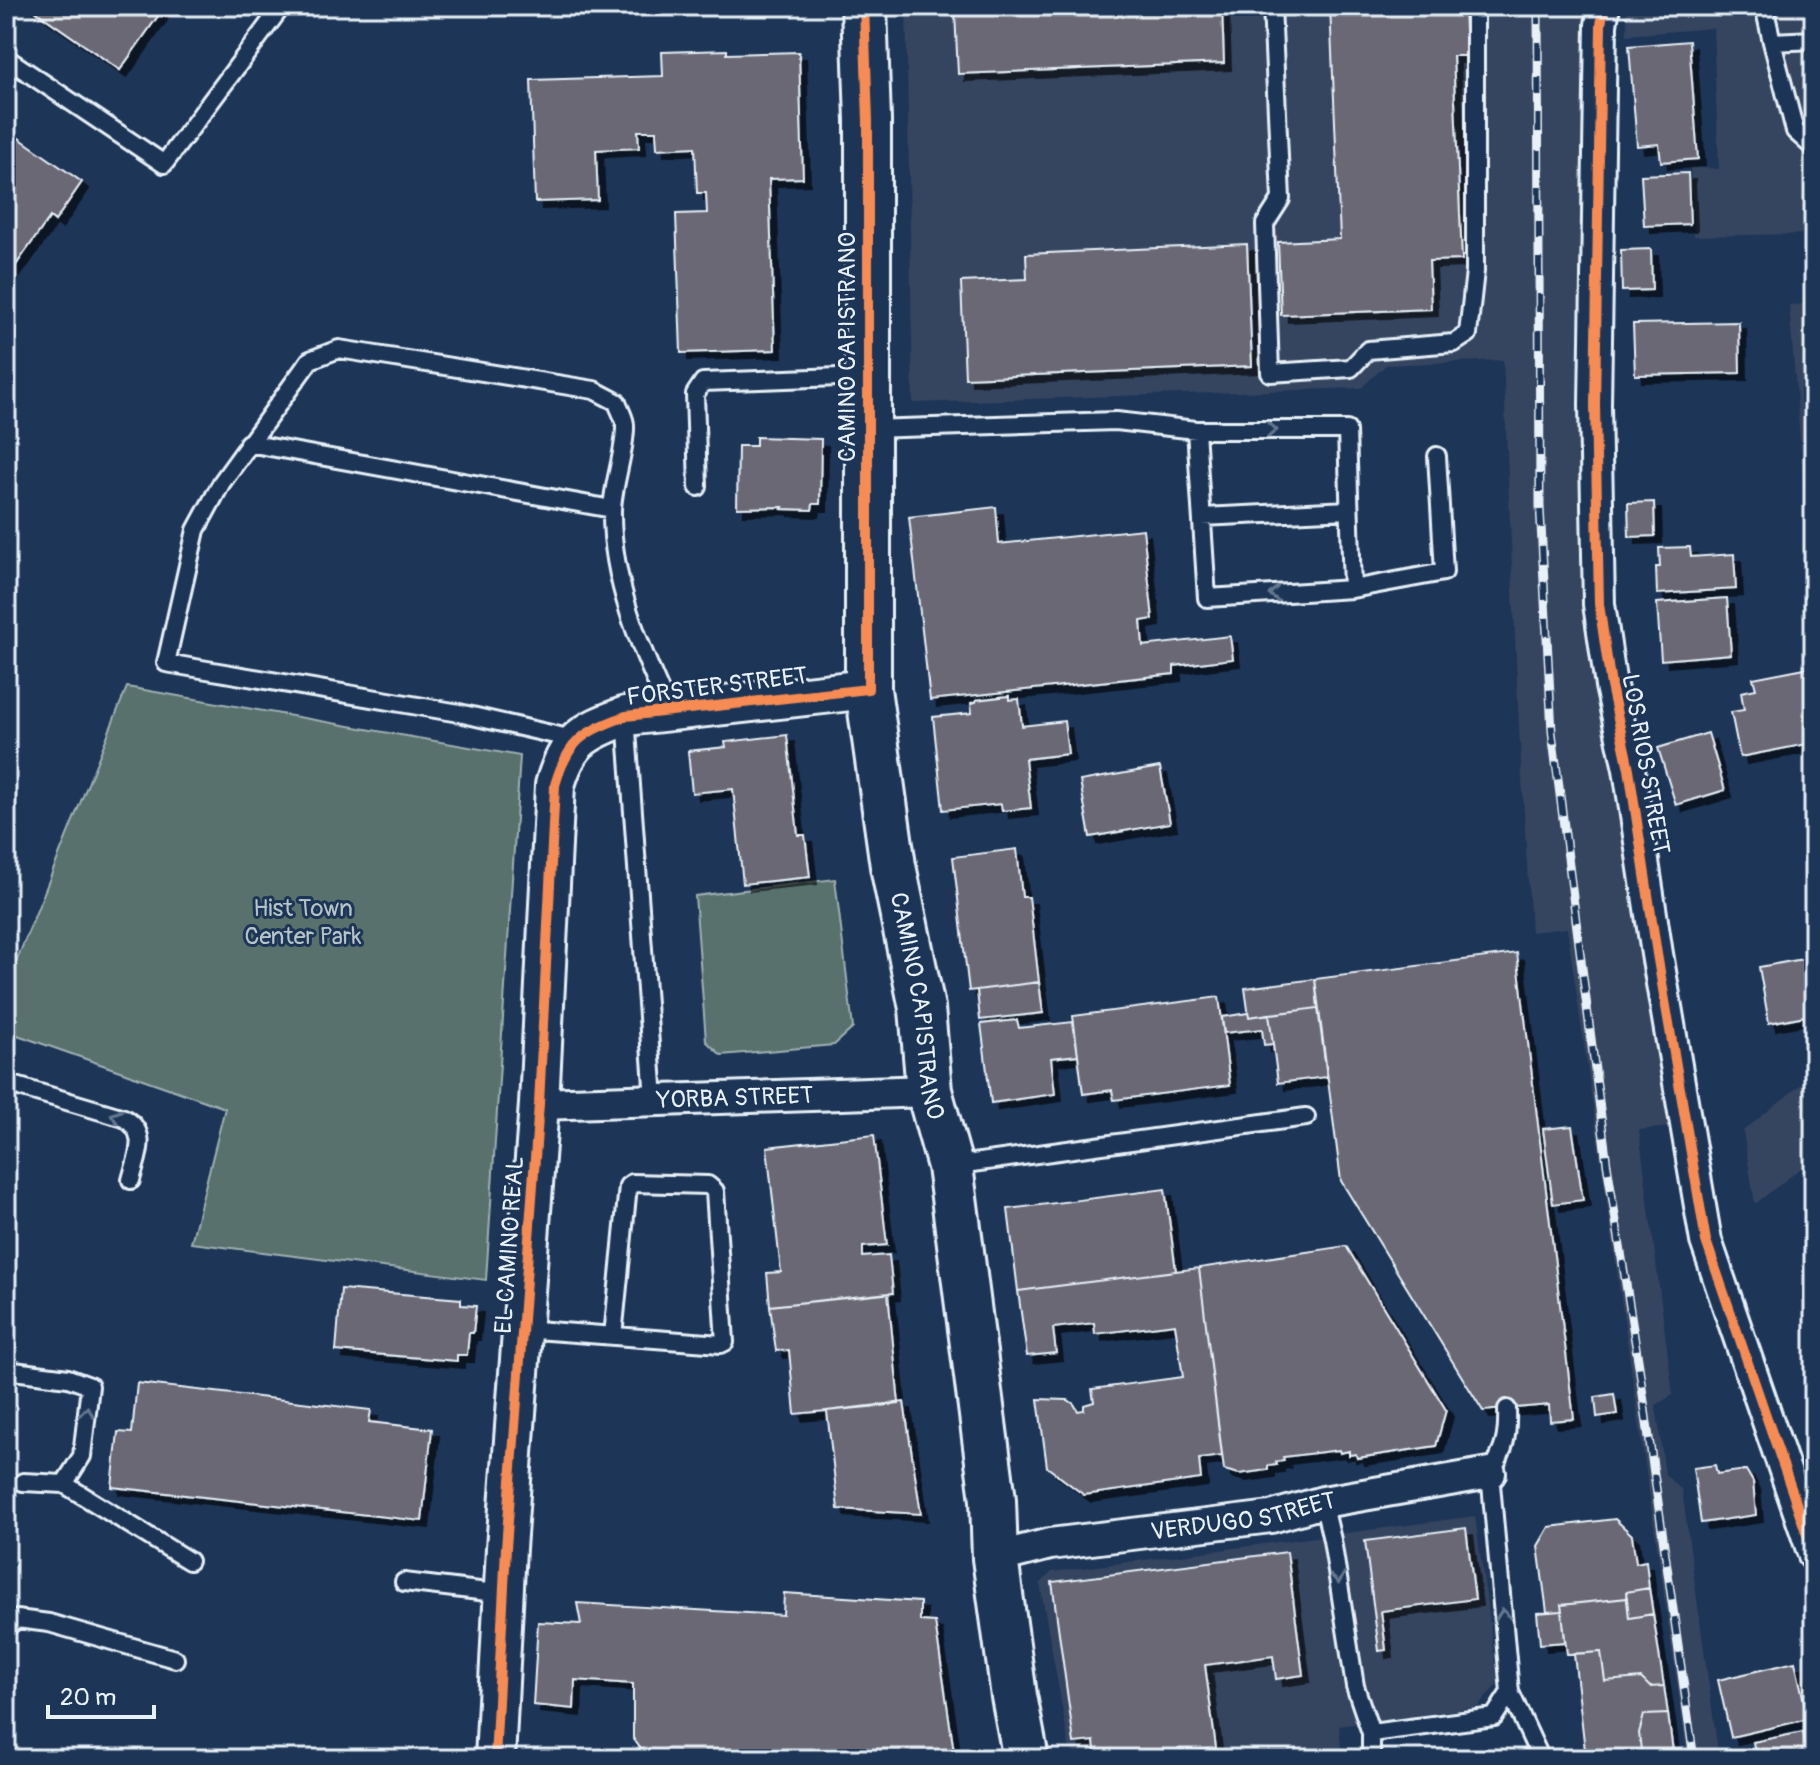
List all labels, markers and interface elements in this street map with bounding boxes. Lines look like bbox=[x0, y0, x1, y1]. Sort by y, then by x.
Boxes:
street label: CAMINO CAPISTRANO bbox=[833, 232, 862, 462]
one-way arrow bbox=[1266, 421, 1279, 439]
one-way arrow bbox=[1267, 585, 1280, 602]
street label: FORSTER STREET bbox=[625, 661, 809, 712]
street label: LOS RIOS STREET bbox=[1615, 672, 1676, 857]
street label: CAMINO CAPISTRANO bbox=[884, 890, 950, 1123]
park label: Hist Town Center Park bbox=[245, 894, 361, 951]
street label: YORBA STREET bbox=[655, 1081, 814, 1115]
one-way arrow bbox=[110, 1110, 124, 1126]
street label: EL CAMINO REAL bbox=[489, 1155, 530, 1335]
one-way arrow bbox=[79, 1405, 96, 1418]
street label: VERDUGO STREET bbox=[1149, 1486, 1338, 1547]
one-way arrow bbox=[1329, 1571, 1346, 1585]
one-way arrow bbox=[1495, 1607, 1512, 1620]
scale bar bbox=[48, 1669, 154, 1719]
text: 20 m bbox=[60, 1683, 116, 1712]

